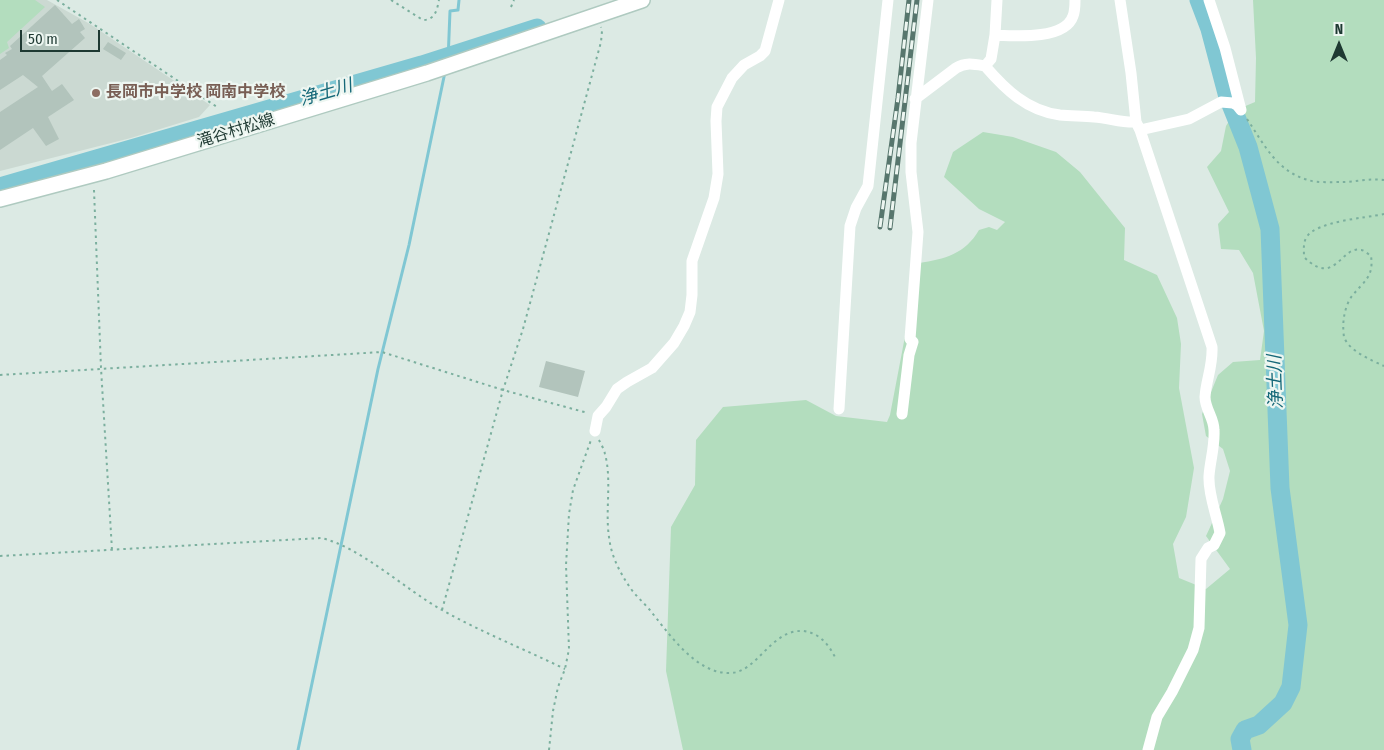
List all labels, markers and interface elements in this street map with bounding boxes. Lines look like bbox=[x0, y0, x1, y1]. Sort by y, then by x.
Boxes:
scale bar bbox=[22, 20, 102, 52]
north arrow bbox=[1314, 20, 1364, 70]
text: N bbox=[1335, 21, 1343, 38]
text: 50 m bbox=[28, 30, 58, 48]
water label: 浄土川 bbox=[297, 75, 355, 111]
place label: 長岡市中学校 岡南中学校 bbox=[106, 83, 285, 103]
marker: 長岡市中学校 岡南中学校 bbox=[90, 87, 102, 99]
street label: 滝谷村松線 bbox=[195, 110, 277, 152]
water label: 浄土川 bbox=[1264, 355, 1288, 409]

